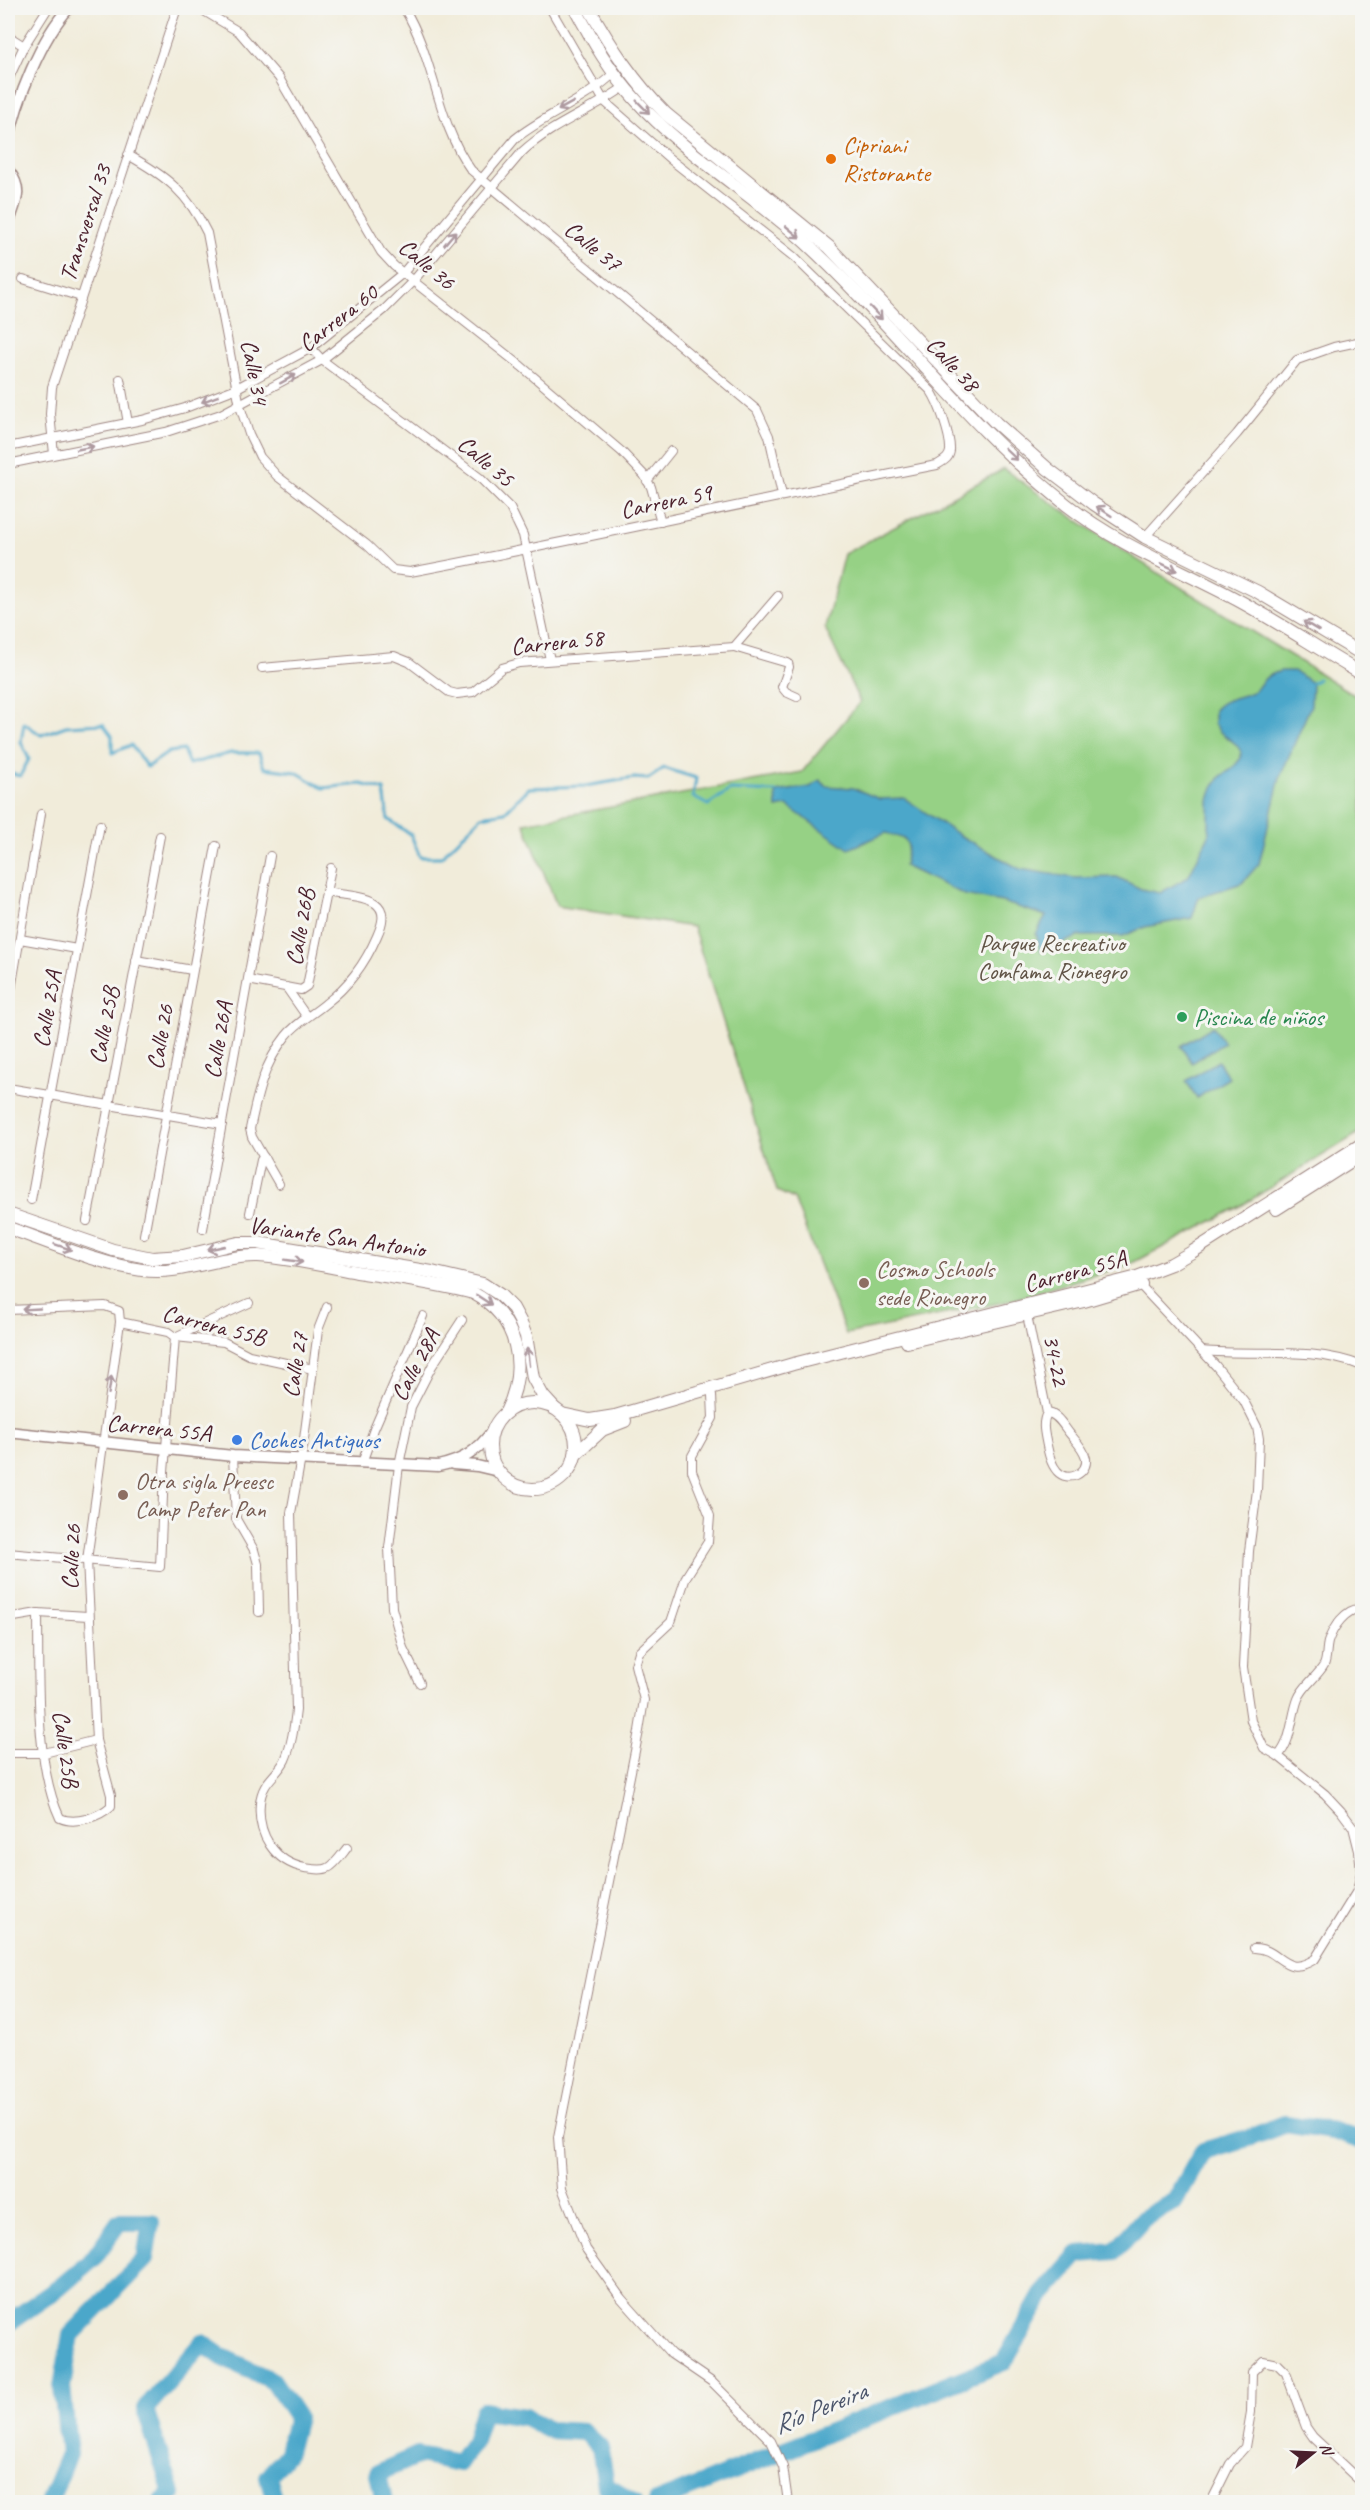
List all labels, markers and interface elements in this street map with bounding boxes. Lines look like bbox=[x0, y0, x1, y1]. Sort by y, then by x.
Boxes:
one-way arrow bbox=[558, 100, 575, 112]
one-way arrow bbox=[636, 100, 650, 115]
place label: Cipriani Ristorante bbox=[843, 130, 932, 188]
marker: Cipriani Ristorante bbox=[824, 152, 838, 166]
street label: Transversal 33 bbox=[52, 159, 119, 285]
street label: Calle 37 bbox=[558, 214, 629, 279]
one-way arrow bbox=[785, 225, 800, 239]
one-way arrow bbox=[443, 231, 457, 246]
street label: Calle 36 bbox=[392, 232, 463, 297]
street label: Carrera 60 bbox=[292, 276, 386, 358]
one-way arrow bbox=[869, 305, 884, 320]
street label: Calle 38 bbox=[920, 330, 988, 400]
street label: Calle 34 bbox=[234, 337, 276, 409]
one-way arrow bbox=[279, 372, 296, 384]
one-way arrow bbox=[201, 394, 220, 405]
street label: Calle 35 bbox=[451, 429, 522, 494]
one-way arrow bbox=[75, 442, 95, 453]
one-way arrow bbox=[1003, 447, 1018, 462]
street label: Carrera 59 bbox=[617, 476, 717, 525]
one-way arrow bbox=[1096, 505, 1113, 517]
one-way arrow bbox=[1159, 561, 1177, 573]
one-way arrow bbox=[1303, 619, 1320, 631]
street label: Carrera 58 bbox=[509, 622, 607, 662]
street label: Calle 26B bbox=[278, 885, 322, 968]
park label: Parque Recreativo Comfama Rionegro bbox=[977, 928, 1128, 986]
street label: Calle 25A bbox=[26, 967, 69, 1050]
street label: Calle 25B bbox=[82, 983, 126, 1066]
street label: Calle 26A bbox=[197, 998, 240, 1081]
street label: Calle 26 bbox=[140, 1001, 181, 1072]
place label: Piscina de niños bbox=[1194, 1002, 1326, 1032]
marker: Piscina de niños bbox=[1175, 1010, 1189, 1024]
street label: Variante San Antonio bbox=[247, 1210, 429, 1265]
one-way arrow bbox=[53, 1242, 72, 1253]
one-way arrow bbox=[206, 1243, 225, 1255]
street label: Carrera 55A bbox=[1020, 1243, 1130, 1299]
place label: Cosmo Schools sede Rionegro bbox=[876, 1254, 996, 1312]
one-way arrow bbox=[284, 1255, 304, 1266]
marker: Cosmo Schools sede Rionegro bbox=[857, 1276, 871, 1290]
one-way arrow bbox=[476, 1294, 493, 1307]
street label: Carrera 55B bbox=[159, 1298, 270, 1353]
one-way arrow bbox=[21, 1303, 41, 1315]
street label: Calle 28A bbox=[384, 1323, 447, 1406]
street label: Calle 27 bbox=[275, 1329, 315, 1400]
street label: 34-22 bbox=[1036, 1332, 1076, 1390]
one-way arrow bbox=[523, 1348, 534, 1368]
one-way arrow bbox=[105, 1376, 116, 1396]
street label: Carrera 55A bbox=[105, 1408, 214, 1448]
place label: Coches Antiguos bbox=[249, 1425, 382, 1455]
marker: Coches Antiguos bbox=[230, 1433, 244, 1447]
place label: Otra sigla Preesc Camp Peter Pan bbox=[135, 1466, 275, 1524]
marker: Otra sigla Preesc Camp Peter Pan bbox=[116, 1488, 130, 1502]
street label: Calle 26 bbox=[54, 1522, 88, 1590]
street label: Calle 25B bbox=[46, 1708, 86, 1791]
water label: Río Pereira bbox=[769, 2374, 874, 2442]
north arrow bbox=[1283, 2423, 1343, 2483]
text: N bbox=[1315, 2441, 1338, 2459]

